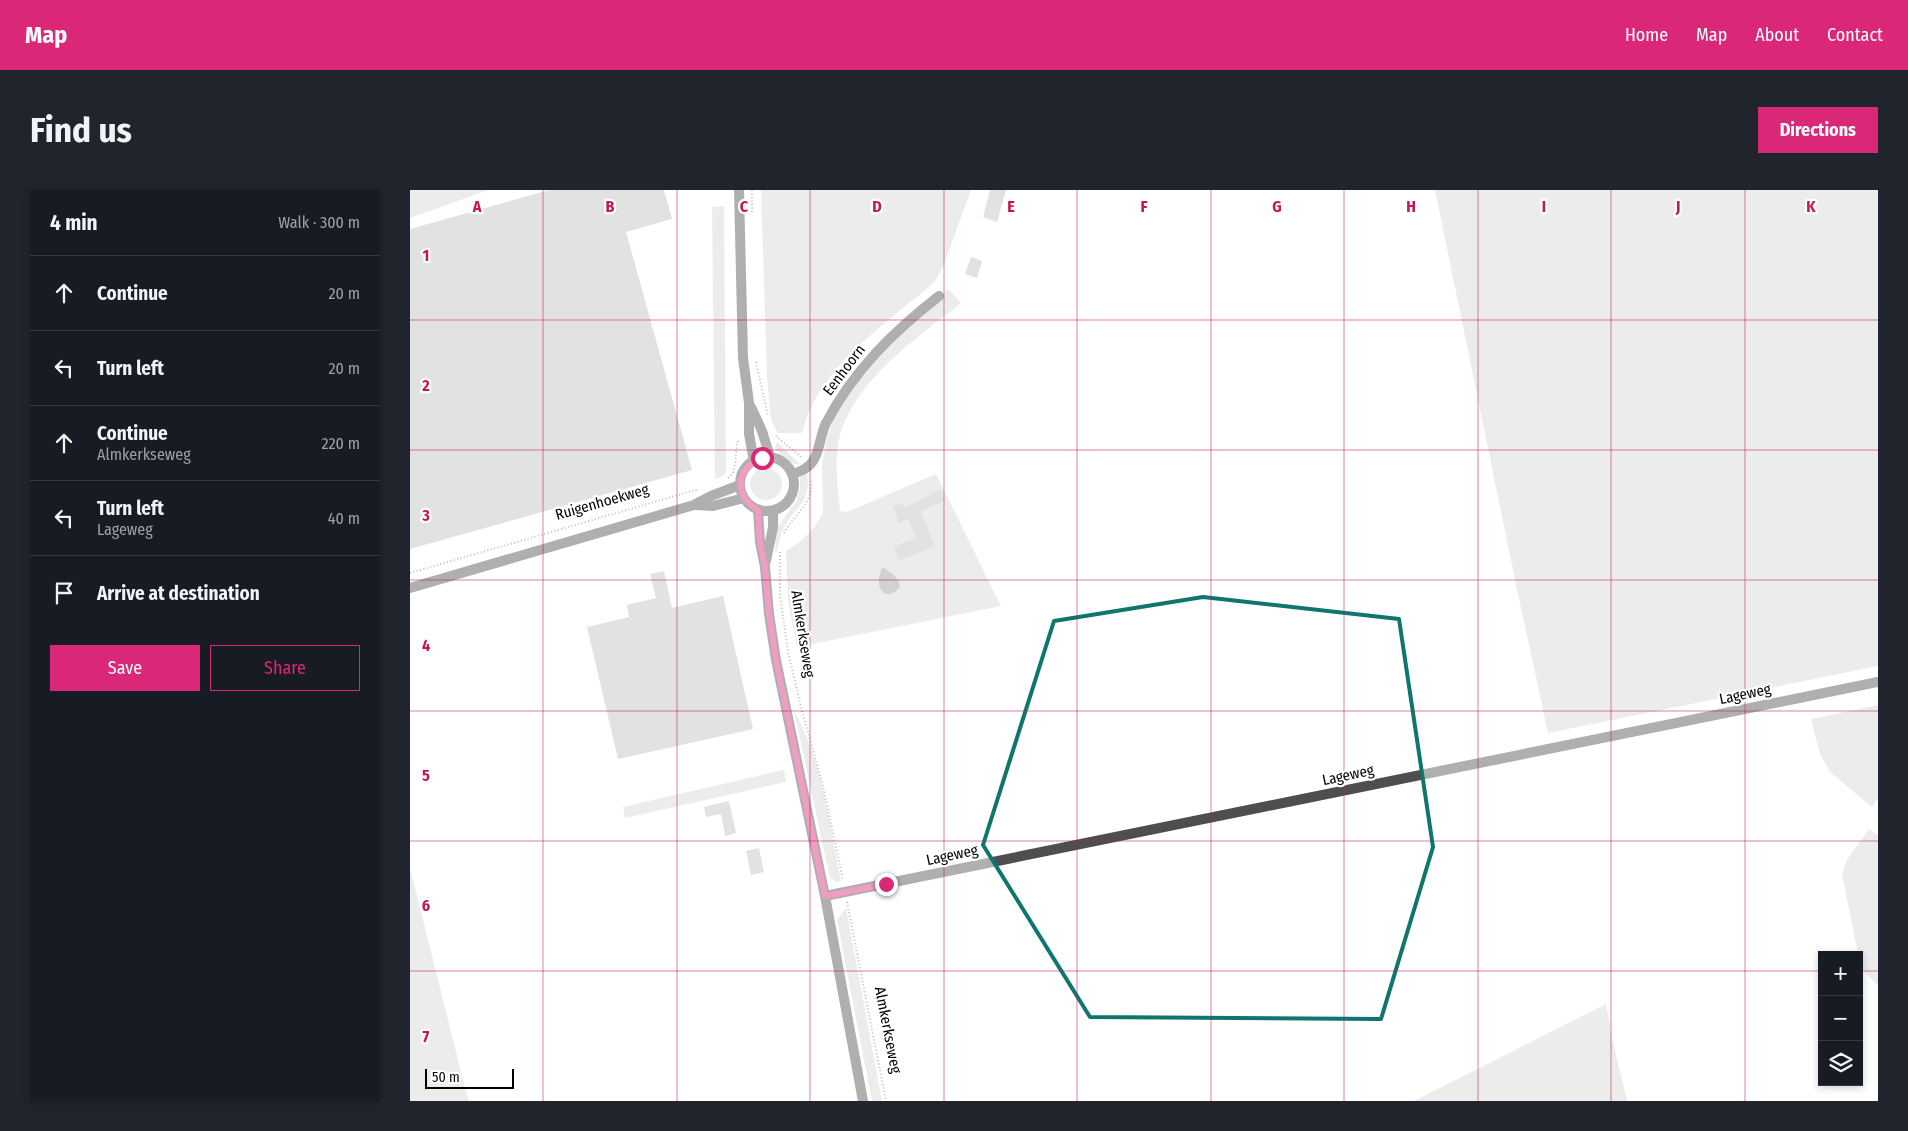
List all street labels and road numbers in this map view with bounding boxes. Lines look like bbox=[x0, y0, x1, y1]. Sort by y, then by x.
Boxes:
street label: Eenhoorn bbox=[819, 341, 869, 399]
street label: Ruigenhoekweg bbox=[553, 480, 651, 524]
street label: Almkerkseweg bbox=[787, 589, 819, 679]
street label: Lageweg bbox=[1718, 680, 1772, 708]
street label: Lageweg bbox=[1321, 761, 1375, 789]
street label: Lageweg bbox=[925, 841, 979, 869]
street label: Almkerkseweg bbox=[871, 985, 905, 1075]

